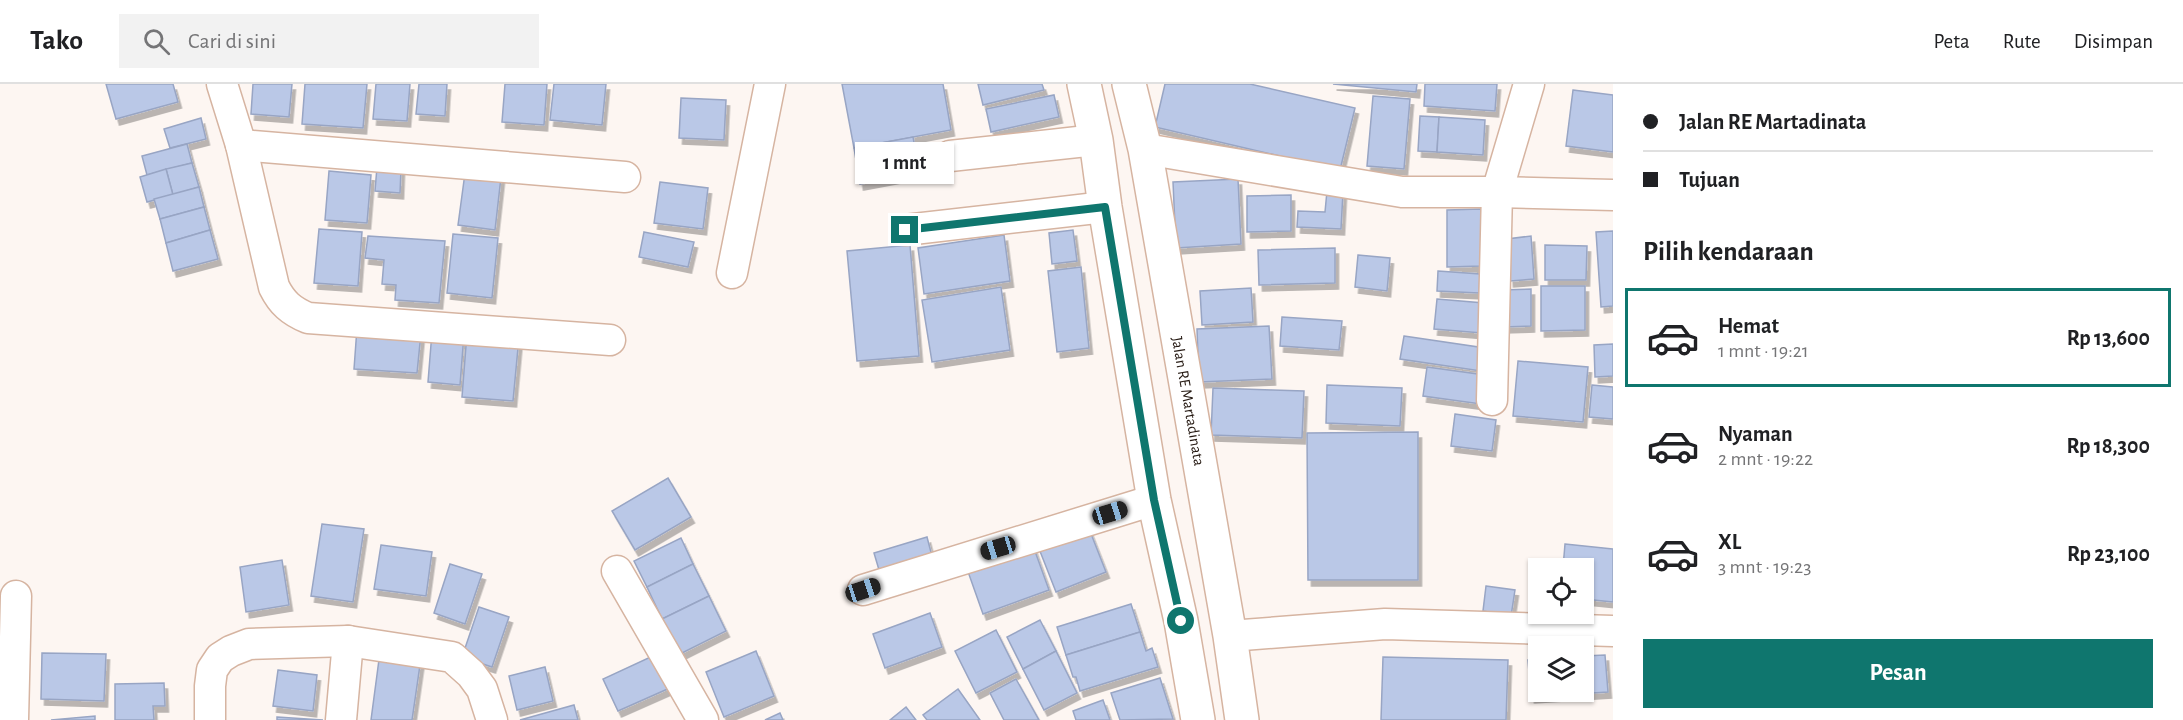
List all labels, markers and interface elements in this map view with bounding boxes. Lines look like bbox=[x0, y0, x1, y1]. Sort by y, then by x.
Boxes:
search box bbox=[119, 14, 539, 68]
icon: search bbox=[140, 25, 173, 58]
text: Tako bbox=[30, 27, 83, 55]
text: Cari di sini bbox=[188, 30, 276, 52]
text: Peta bbox=[1934, 31, 1970, 52]
text: Rute bbox=[2003, 31, 2041, 52]
text: Disimpan bbox=[2074, 31, 2153, 52]
text: Jalan RE Martadinata bbox=[1679, 111, 1866, 133]
callout: 1 mnt bbox=[856, 143, 954, 185]
text: 1 mnt bbox=[883, 153, 926, 173]
text: Tujuan bbox=[1679, 169, 1740, 191]
route end bbox=[891, 216, 918, 243]
text: Pilih kendaraan bbox=[1643, 238, 1814, 265]
icon: car bbox=[1646, 311, 1700, 365]
text: Hemat bbox=[1718, 315, 1779, 337]
text: Rp 13,600 bbox=[2067, 327, 2150, 349]
street label: Jalan RE Martadinata bbox=[1169, 335, 1207, 467]
text: 1 mnt · 19:21 bbox=[1718, 341, 1809, 361]
icon: car bbox=[1646, 419, 1700, 473]
text: Nyaman bbox=[1718, 423, 1793, 445]
text: Rp 18,300 bbox=[2067, 435, 2150, 457]
text: 2 mnt · 19:22 bbox=[1718, 449, 1813, 469]
car bbox=[1090, 499, 1130, 527]
icon: car bbox=[1646, 527, 1700, 581]
text: XL bbox=[1718, 531, 1741, 553]
car bbox=[978, 534, 1018, 562]
text: Rp 23,100 bbox=[2067, 543, 2150, 565]
text: 3 mnt · 19:23 bbox=[1718, 557, 1811, 577]
map controls bbox=[1528, 558, 1594, 702]
button: locate bbox=[1528, 558, 1594, 624]
car bbox=[843, 576, 883, 604]
route start bbox=[1167, 607, 1194, 634]
button: layers bbox=[1528, 636, 1594, 702]
button: Pesan bbox=[1643, 639, 2153, 708]

